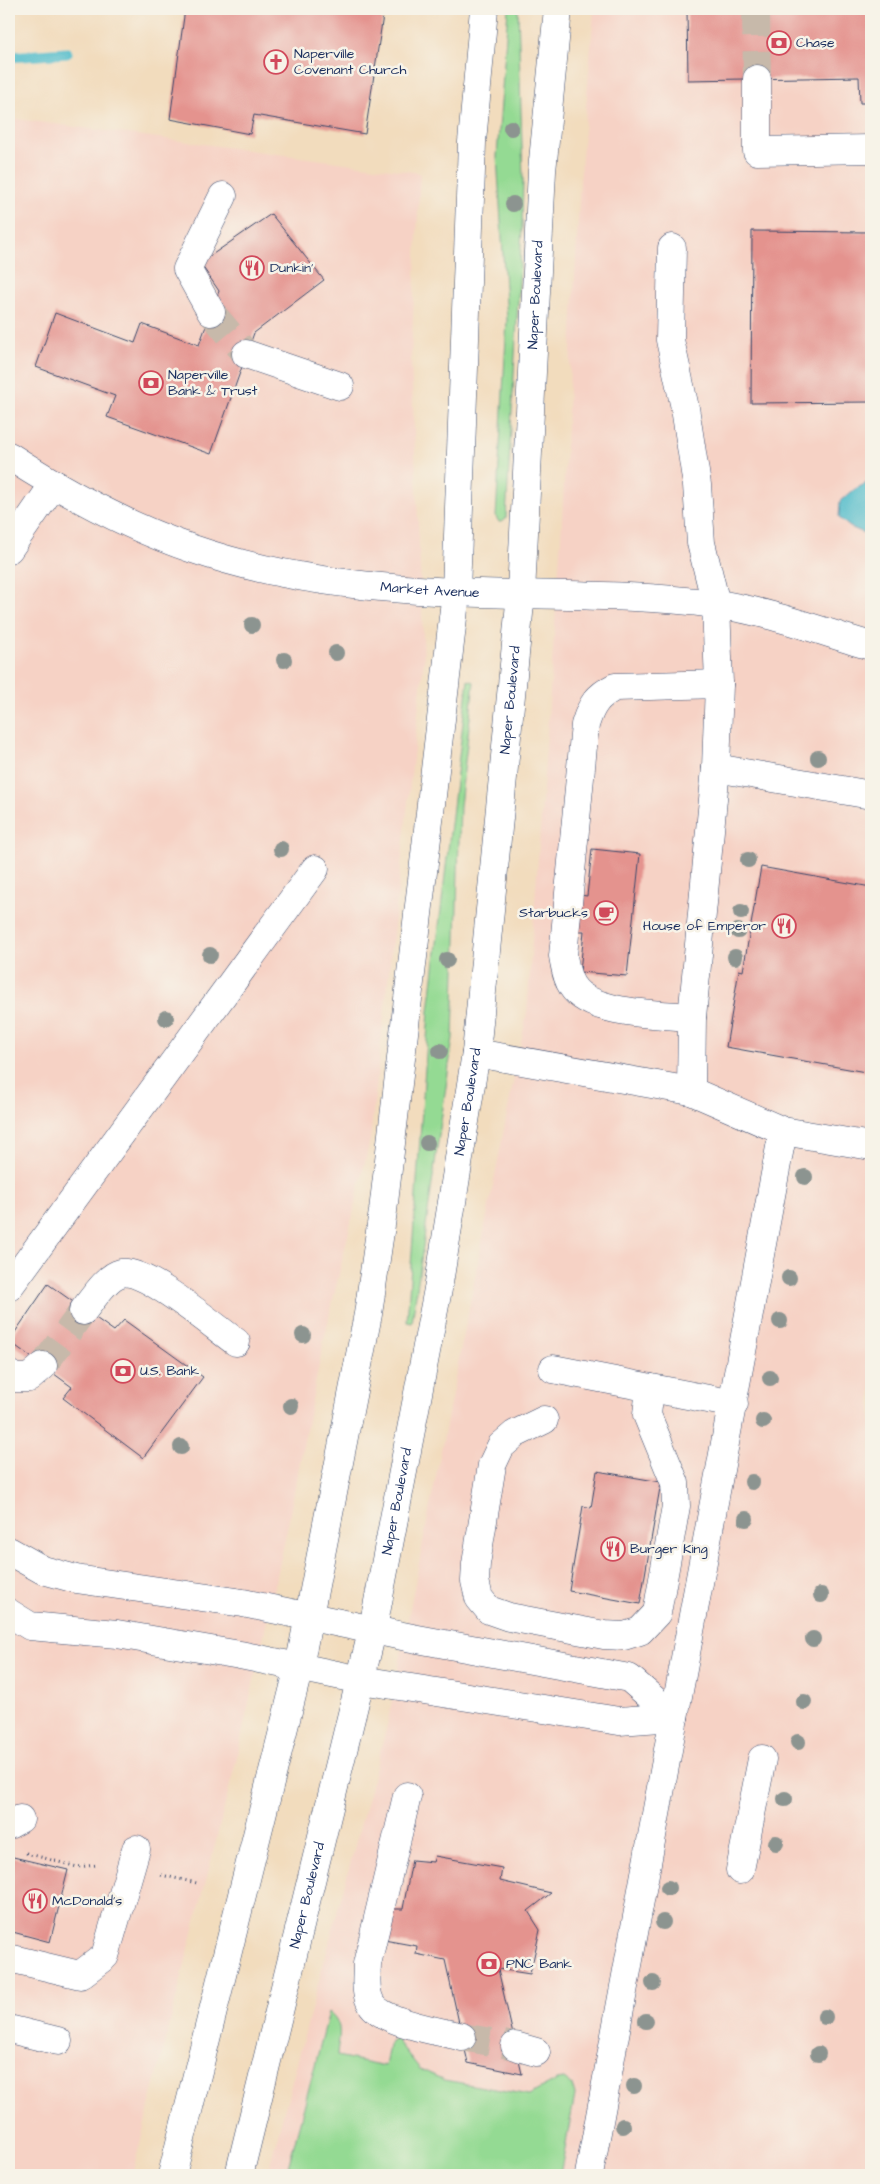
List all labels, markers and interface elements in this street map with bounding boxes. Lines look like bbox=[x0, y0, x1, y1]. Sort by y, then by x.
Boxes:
bank icon: Chase bbox=[766, 30, 792, 56]
place label: Chase bbox=[796, 33, 835, 53]
place label: Naperville Covenant Church bbox=[294, 44, 407, 80]
church icon: Naperville Covenant Church bbox=[263, 49, 289, 75]
street label: Naper Boulevard bbox=[523, 240, 549, 350]
restaurant icon: Dunkin' bbox=[239, 255, 265, 281]
place label: Dunkin' bbox=[270, 258, 313, 278]
place label: Naperville Bank & Trust bbox=[168, 365, 258, 401]
bank icon: Naperville Bank & Trust bbox=[138, 370, 164, 396]
street label: Market Avenue bbox=[379, 577, 480, 603]
street label: Naper Boulevard bbox=[495, 645, 526, 755]
cafe icon: Starbucks bbox=[593, 900, 619, 926]
place label: Starbucks bbox=[519, 903, 588, 923]
restaurant icon: House of Emperor bbox=[771, 913, 797, 939]
place label: House of Emperor bbox=[643, 916, 766, 936]
street label: Naper Boulevard bbox=[450, 1047, 486, 1157]
bank icon: U.S. Bank bbox=[110, 1358, 136, 1384]
place label: U.S. Bank bbox=[140, 1361, 199, 1381]
street label: Naper Boulevard bbox=[377, 1446, 417, 1557]
restaurant icon: Burger King bbox=[600, 1536, 626, 1562]
place label: Burger King bbox=[630, 1539, 708, 1559]
street label: Naper Boulevard bbox=[285, 1840, 330, 1950]
restaurant icon: McDonald's bbox=[22, 1888, 48, 1914]
place label: McDonald's bbox=[52, 1891, 122, 1911]
bank icon: PNC Bank bbox=[476, 1951, 502, 1977]
place label: PNC Bank bbox=[506, 1954, 572, 1974]

